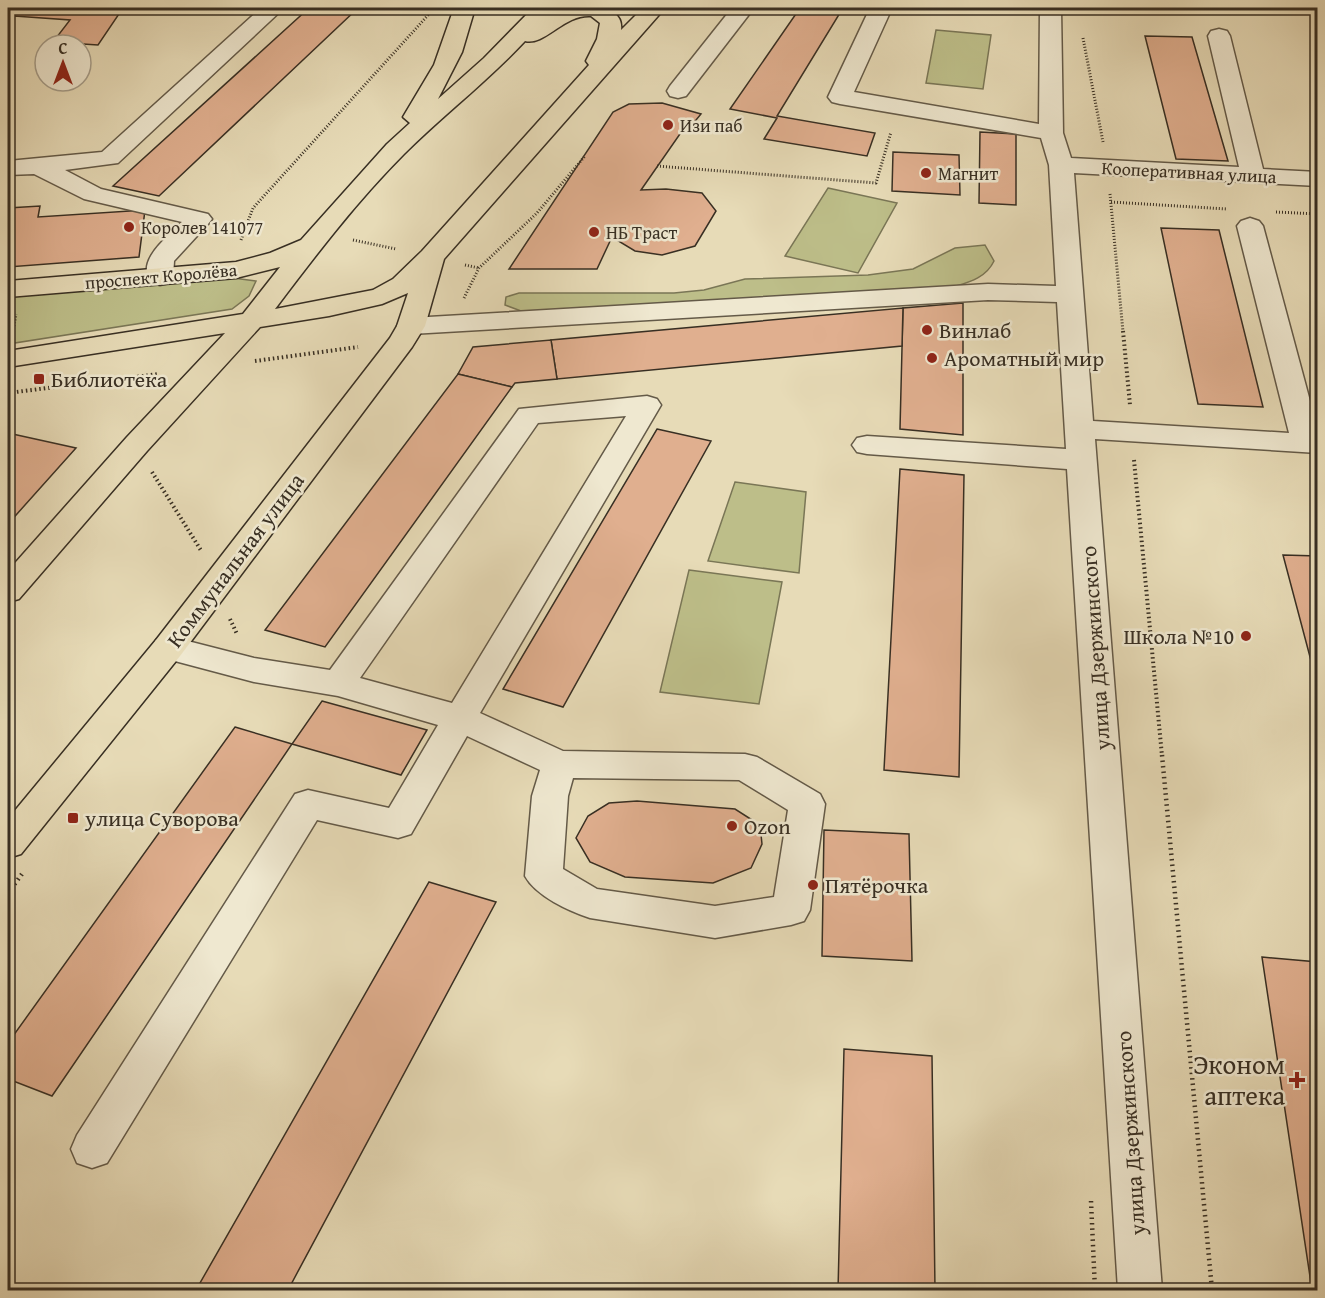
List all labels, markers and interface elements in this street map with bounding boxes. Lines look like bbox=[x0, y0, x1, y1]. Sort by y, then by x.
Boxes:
north arrow bbox=[33, 33, 93, 93]
text: С bbox=[58, 36, 68, 60]
place label: Изи паб bbox=[680, 112, 743, 139]
marker: Изи паб bbox=[661, 118, 675, 132]
street label: Кооперативная улица bbox=[1101, 154, 1278, 190]
place label: Магнит bbox=[938, 160, 998, 187]
marker: Магнит bbox=[919, 166, 933, 180]
place label: Королев 141077 bbox=[141, 214, 263, 241]
place label: НБ Траст bbox=[606, 219, 677, 246]
marker: Королев 141077 bbox=[122, 220, 136, 234]
marker: НБ Траст bbox=[587, 225, 601, 239]
street label: проспект Королёва bbox=[84, 256, 239, 296]
place label: Винлаб bbox=[939, 314, 1011, 346]
marker: Винлаб bbox=[920, 323, 934, 337]
place label: Ароматный мир bbox=[944, 342, 1104, 374]
marker: Ароматный мир bbox=[925, 351, 939, 365]
place label: Библиотека bbox=[51, 363, 168, 395]
marker: Библиотека bbox=[32, 372, 46, 386]
street label: Коммунальная улица bbox=[159, 465, 312, 654]
street label: улица Дзержинского bbox=[1072, 545, 1118, 752]
place label: Школа №10 bbox=[1123, 620, 1234, 652]
marker: Школа №10 bbox=[1239, 629, 1253, 643]
place label: улица Суворова bbox=[84, 802, 239, 834]
place label: Ozon bbox=[744, 810, 791, 842]
marker: улица Суворова bbox=[66, 811, 80, 825]
marker: Ozon bbox=[725, 819, 739, 833]
place label: Пятёрочка bbox=[825, 869, 929, 901]
marker: Пятёрочка bbox=[806, 878, 820, 892]
street label: улица Дзержинского bbox=[1107, 1030, 1153, 1237]
place label: Эконом аптека bbox=[1193, 1044, 1285, 1115]
marker: Эконом аптека bbox=[1290, 1073, 1304, 1087]

